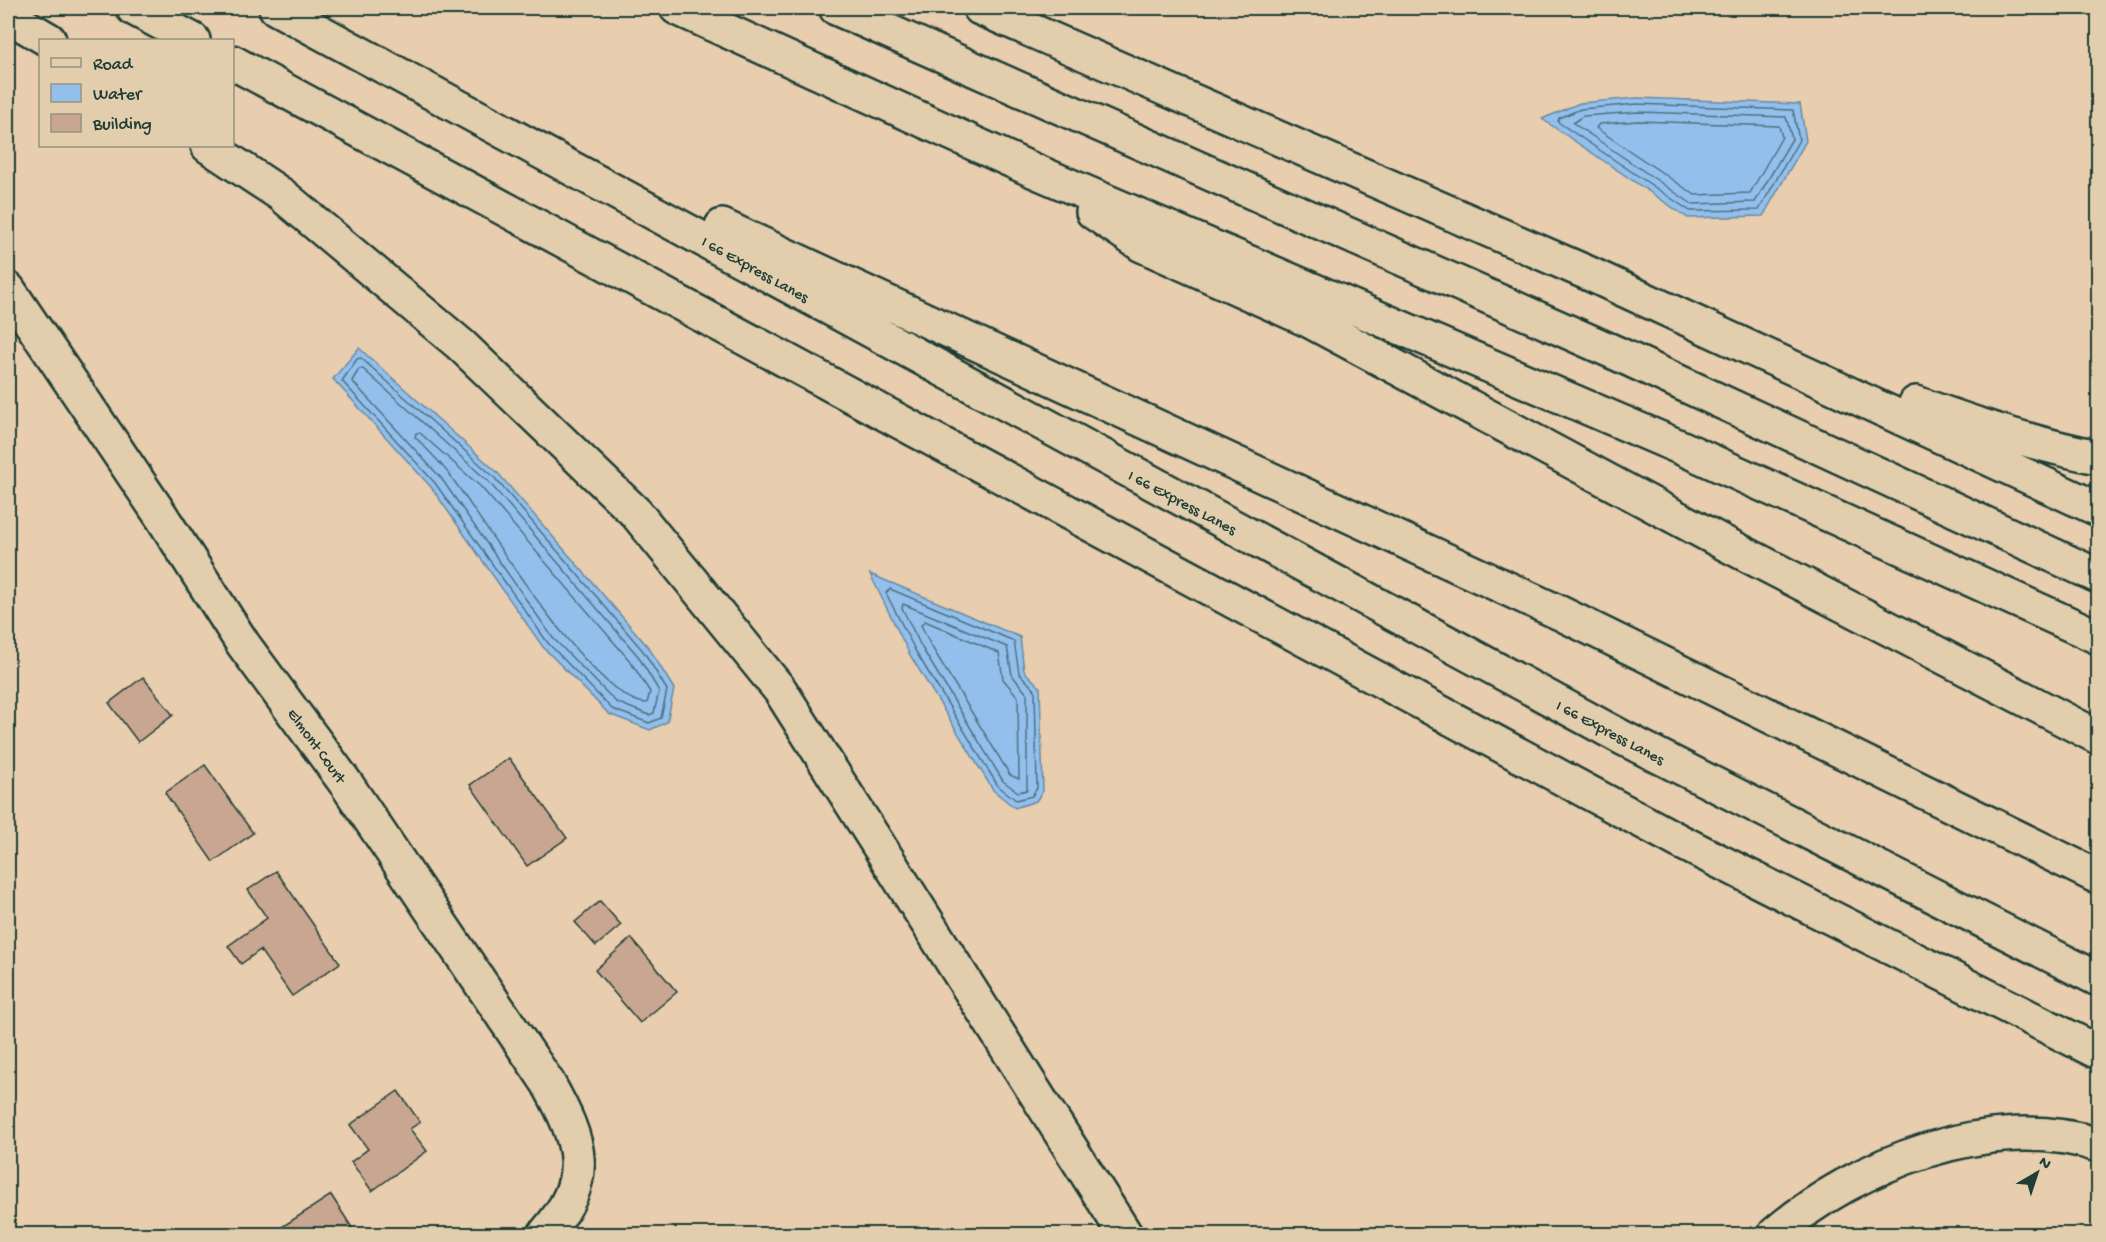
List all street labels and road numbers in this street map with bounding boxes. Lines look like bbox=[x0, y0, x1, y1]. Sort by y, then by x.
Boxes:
street label: I 66 Express Lanes bbox=[697, 234, 812, 309]
street label: I 66 Express Lanes bbox=[1124, 468, 1240, 541]
street label: I 66 Express Lanes bbox=[1552, 698, 1668, 771]
street label: Elmont Court bbox=[282, 706, 350, 789]

